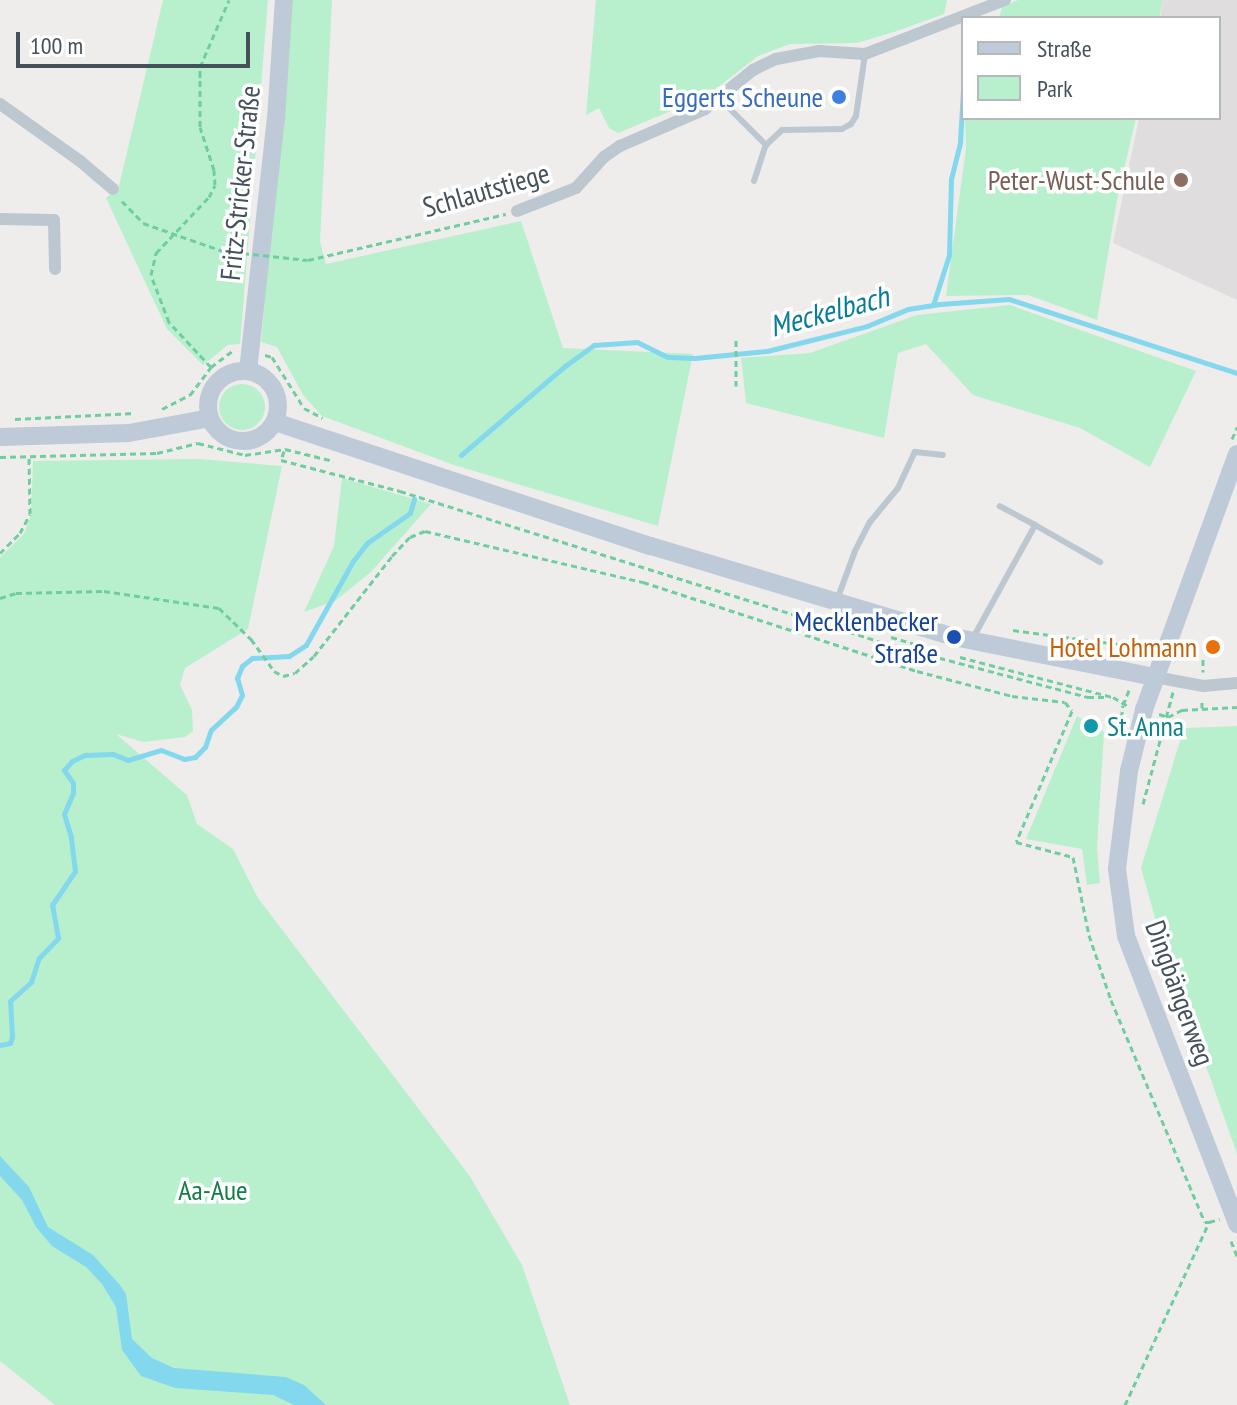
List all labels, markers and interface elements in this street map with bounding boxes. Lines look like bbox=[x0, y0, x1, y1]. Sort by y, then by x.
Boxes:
scale bar bbox=[20, 16, 254, 66]
legend bbox=[961, 16, 1221, 120]
text: 100 m bbox=[30, 30, 83, 61]
text: Straße bbox=[1037, 33, 1092, 64]
text: Park bbox=[1037, 73, 1073, 104]
place label: Eggerts Scheune bbox=[662, 80, 823, 114]
street label: Fritz-Stricker-Straße bbox=[213, 84, 267, 282]
marker: Eggerts Scheune bbox=[830, 88, 848, 106]
street label: Schlautstiege bbox=[419, 156, 553, 224]
place label: Peter-Wust-Schule bbox=[988, 163, 1165, 197]
marker: Peter-Wust-Schule bbox=[1172, 171, 1190, 189]
water label: Meckelbach bbox=[766, 278, 892, 344]
place label: Mecklenbecker Straße bbox=[794, 604, 938, 670]
marker: Mecklenbecker Straße bbox=[945, 628, 963, 646]
place label: Hotel Lohmann bbox=[1050, 630, 1197, 664]
marker: Hotel Lohmann bbox=[1204, 638, 1222, 656]
place label: St. Anna bbox=[1107, 709, 1187, 743]
marker: St. Anna bbox=[1082, 717, 1100, 735]
street label: Dingbängerweg bbox=[1138, 916, 1222, 1070]
park label: Aa-Aue bbox=[178, 1173, 248, 1207]

